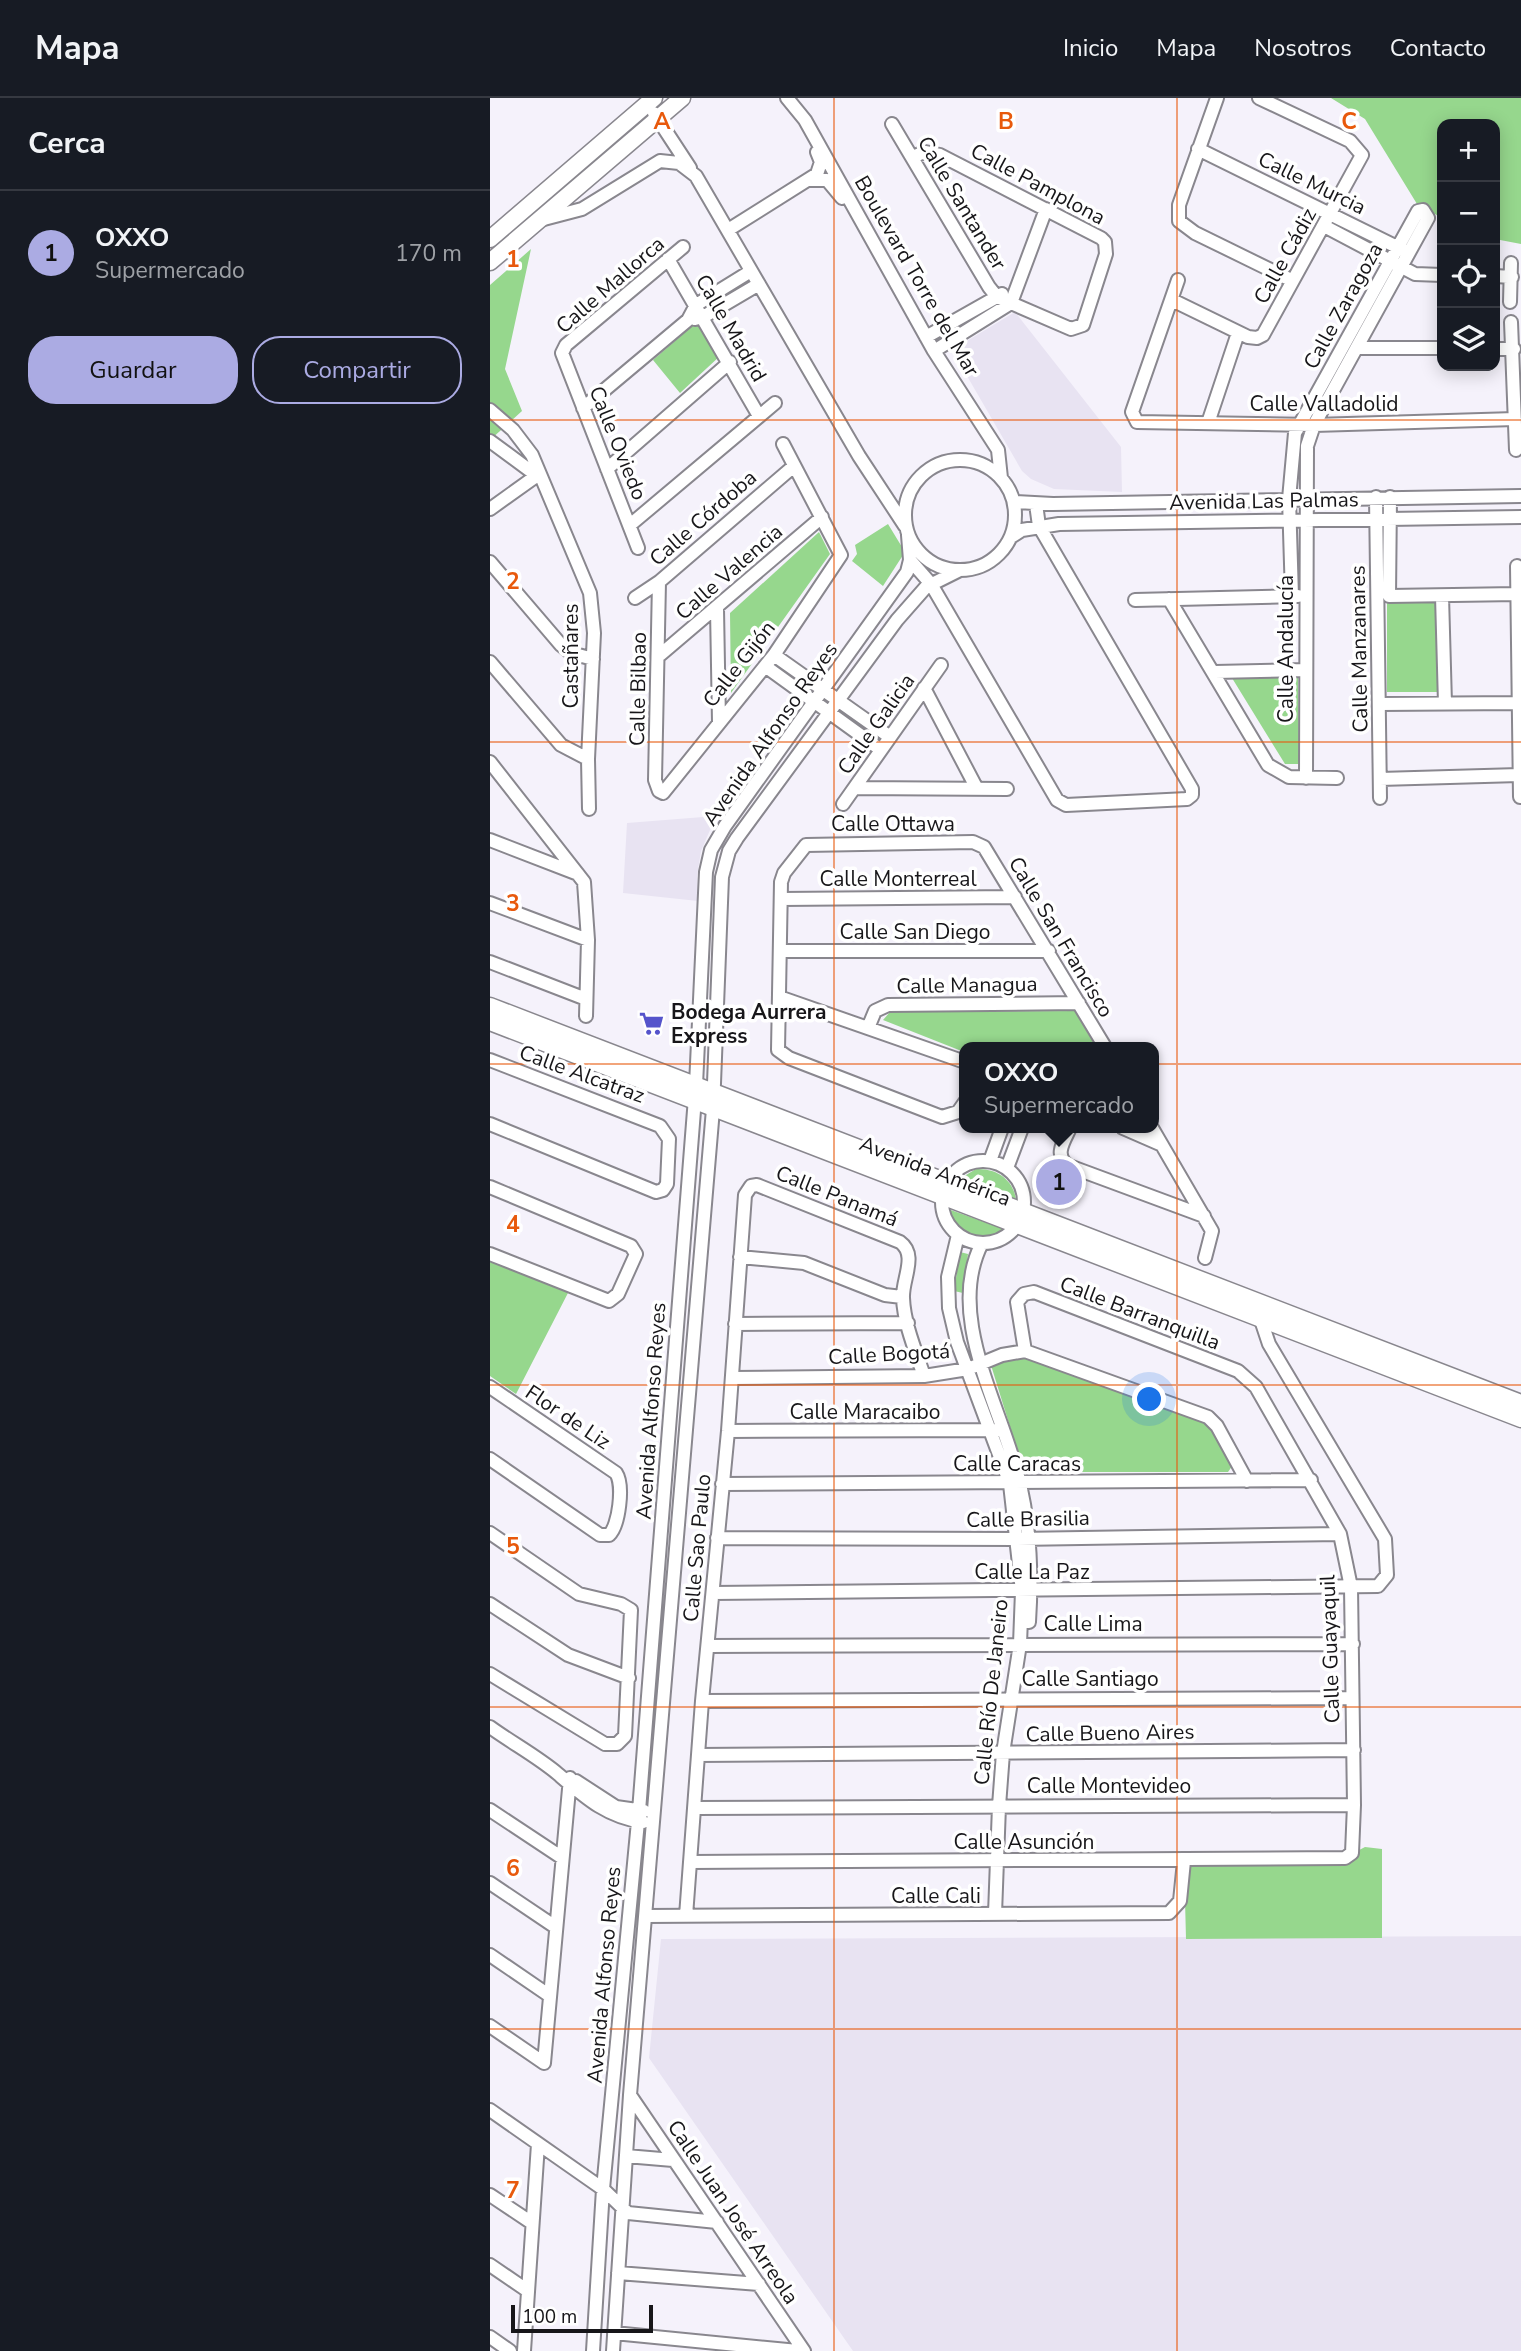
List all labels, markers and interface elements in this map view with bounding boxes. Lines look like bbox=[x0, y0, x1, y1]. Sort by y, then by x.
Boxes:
text: Mapa bbox=[35, 26, 120, 71]
text: Inicio bbox=[1063, 32, 1118, 64]
text: Mapa bbox=[1156, 32, 1216, 64]
text: Nosotros bbox=[1254, 32, 1352, 64]
text: Contacto bbox=[1390, 32, 1486, 64]
text: A bbox=[653, 106, 671, 137]
text: B bbox=[998, 106, 1014, 137]
text: C bbox=[1341, 106, 1357, 137]
map controls bbox=[1437, 119, 1500, 371]
button: + bbox=[1437, 119, 1500, 182]
text: Cerca bbox=[28, 123, 106, 164]
street label: Calle Santander bbox=[911, 131, 1013, 275]
street label: Calle Pamplona bbox=[966, 137, 1110, 231]
street label: Calle Murcia bbox=[1253, 145, 1371, 221]
street label: Boulevard Torre del Mar bbox=[848, 171, 986, 382]
button: − bbox=[1437, 182, 1500, 245]
street label: Calle Cádiz bbox=[1247, 203, 1323, 309]
text: OXXO bbox=[95, 220, 169, 255]
street label: Calle Mallorca bbox=[550, 230, 670, 340]
text: 1 bbox=[44, 238, 58, 269]
text: 170 m bbox=[395, 238, 462, 269]
street label: Calle Zaragoza bbox=[1297, 238, 1389, 374]
text: 1 bbox=[506, 244, 520, 275]
button: locate bbox=[1437, 245, 1500, 308]
text: Supermercado bbox=[95, 255, 245, 286]
street label: Calle Madrid bbox=[689, 269, 773, 387]
button: layers bbox=[1437, 308, 1500, 371]
button: Guardar bbox=[28, 336, 238, 404]
button: Compartir bbox=[252, 336, 462, 404]
street label: Calle Oviedo bbox=[582, 382, 654, 504]
street label: Calle Valladolid bbox=[1249, 390, 1399, 418]
street label: Calle Córdoba bbox=[643, 464, 763, 572]
street label: Avenida Las Palmas bbox=[1169, 485, 1359, 517]
street label: Calle Valencia bbox=[670, 518, 788, 626]
street label: Calle Manzanares bbox=[1344, 565, 1374, 733]
text: 2 bbox=[506, 566, 520, 597]
street label: Calle Andalucía bbox=[1272, 575, 1300, 723]
street label: Castañares bbox=[557, 603, 585, 709]
street label: Calle Gijón bbox=[696, 615, 782, 713]
street label: Calle Bilbao bbox=[623, 632, 653, 746]
street label: Avenida Alfonso Reyes bbox=[696, 637, 844, 831]
street label: Calle Galicia bbox=[831, 668, 921, 780]
street label: Calle Ottawa bbox=[831, 810, 955, 838]
street label: Calle San Francisco bbox=[1002, 851, 1120, 1023]
street label: Calle Monterreal bbox=[819, 865, 977, 893]
text: 3 bbox=[506, 888, 520, 919]
street label: Calle San Diego bbox=[840, 918, 990, 946]
street label: Calle Managua bbox=[896, 970, 1038, 1000]
place label: Bodega Aurrera Express bbox=[671, 998, 826, 1050]
supermarket icon: Bodega Aurrera Express bbox=[637, 1010, 665, 1038]
street label: Calle Alcatraz bbox=[515, 1038, 649, 1110]
popup bbox=[959, 1042, 1159, 1133]
text: OXXO bbox=[984, 1055, 1058, 1090]
text: Supermercado bbox=[984, 1090, 1134, 1121]
street label: Avenida América bbox=[855, 1129, 1015, 1213]
pin: 1 bbox=[1036, 1156, 1082, 1208]
street label: Calle Panamá bbox=[772, 1159, 902, 1233]
text: 4 bbox=[506, 1209, 520, 1240]
street label: Calle Barranquilla bbox=[1056, 1270, 1224, 1356]
street label: Avenida Alfonso Reyes bbox=[629, 1301, 673, 1521]
street label: Calle Bogotá bbox=[827, 1337, 951, 1371]
street label: Flor de Liz bbox=[520, 1378, 616, 1456]
your location bbox=[1132, 1382, 1166, 1416]
street label: Calle Maracaibo bbox=[789, 1398, 941, 1426]
street label: Calle Caracas bbox=[953, 1450, 1081, 1478]
street label: Calle Sao Paulo bbox=[677, 1473, 717, 1623]
street label: Calle Brasilia bbox=[966, 1504, 1090, 1534]
text: 5 bbox=[506, 1531, 520, 1562]
street label: Calle La Paz bbox=[974, 1558, 1090, 1586]
street label: Calle Guayaquil bbox=[1313, 1573, 1347, 1724]
street label: Calle Río De Janeiro bbox=[967, 1598, 1015, 1786]
street label: Calle Lima bbox=[1043, 1610, 1143, 1638]
street label: Calle Santiago bbox=[1021, 1665, 1159, 1693]
street label: Calle Bueno Aires bbox=[1025, 1718, 1195, 1748]
street label: Calle Montevideo bbox=[1027, 1772, 1191, 1800]
street label: Calle Asunción bbox=[954, 1828, 1095, 1856]
text: 6 bbox=[506, 1853, 520, 1884]
street label: Avenida Alfonso Reyes bbox=[581, 1865, 627, 2085]
street label: Calle Cali bbox=[891, 1882, 981, 1910]
street label: Calle Juan José Arreola bbox=[661, 2114, 805, 2310]
text: 7 bbox=[506, 2175, 520, 2206]
scale bar bbox=[511, 2302, 653, 2334]
text: 100 m bbox=[522, 2304, 577, 2330]

